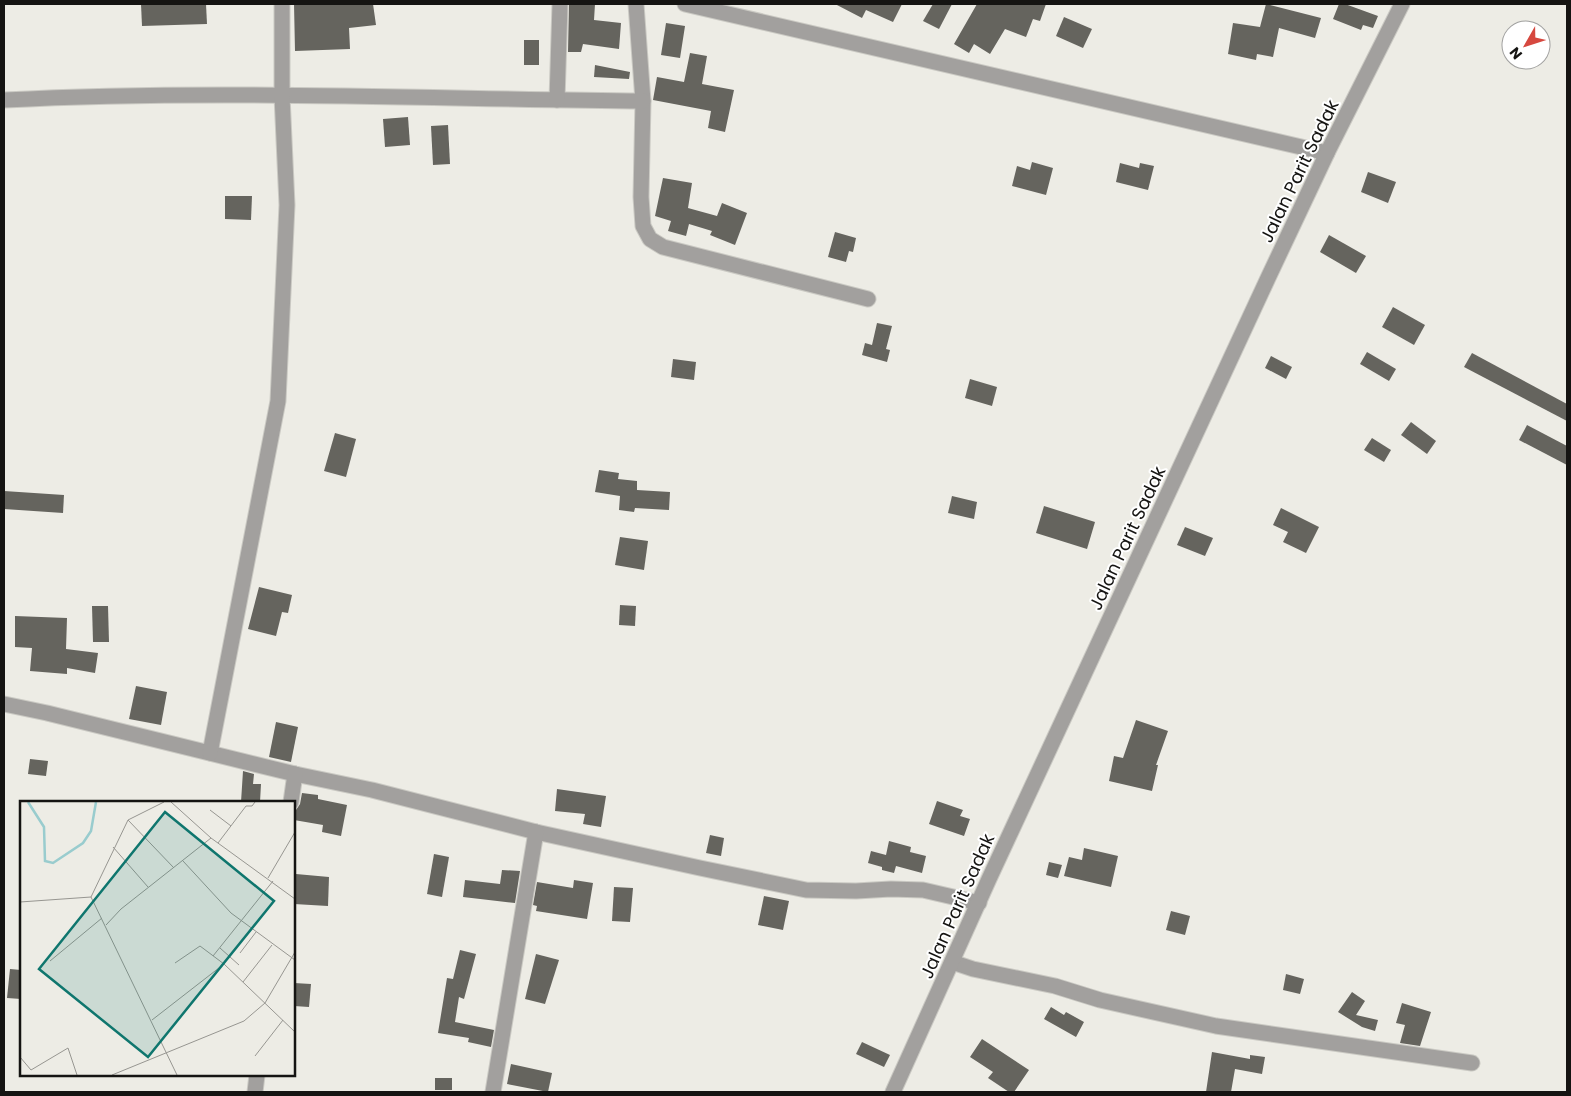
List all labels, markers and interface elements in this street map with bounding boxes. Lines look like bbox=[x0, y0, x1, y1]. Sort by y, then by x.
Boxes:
north arrow bbox=[1501, 20, 1551, 70]
text: N bbox=[1505, 43, 1527, 64]
street label: Jalan Parit Sadak bbox=[1254, 95, 1345, 247]
street label: Jalan Parit Sadak bbox=[1083, 461, 1172, 614]
inset map bbox=[20, 801, 295, 1076]
street label: Jalan Parit Sadak bbox=[914, 829, 1000, 982]

